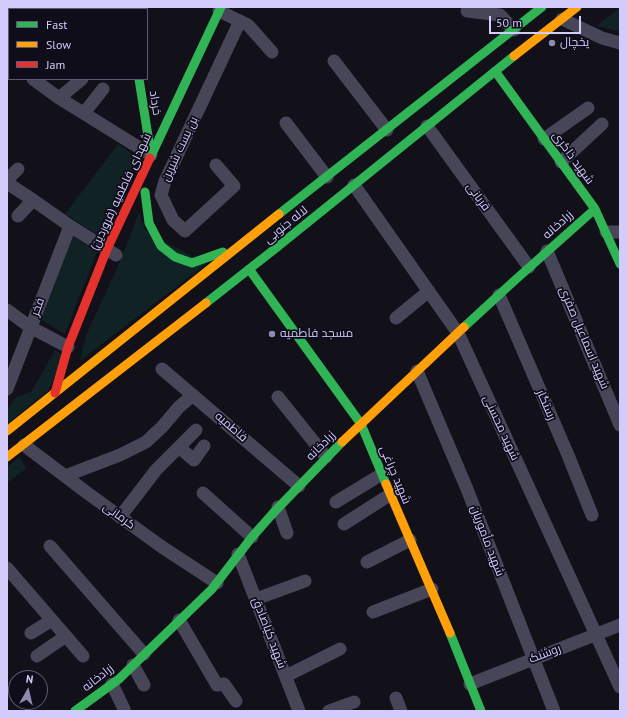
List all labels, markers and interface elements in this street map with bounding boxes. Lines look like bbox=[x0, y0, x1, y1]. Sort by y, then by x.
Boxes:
legend bbox=[8, 8, 148, 80]
scale bar bbox=[491, 8, 583, 34]
text: 50 m bbox=[496, 15, 522, 30]
text: Fast bbox=[46, 17, 67, 32]
place label: یخچال bbox=[560, 36, 589, 50]
text: Slow bbox=[46, 37, 71, 52]
marker: یخچال bbox=[547, 38, 557, 48]
text: Jam bbox=[46, 57, 65, 72]
street label: خرداد bbox=[146, 89, 164, 117]
street label: بن بست شیرین bbox=[159, 114, 201, 184]
street label: شهید ذاکری bbox=[549, 129, 597, 187]
street label: شهدای فاطمیه (فروردین) bbox=[88, 131, 154, 253]
street label: قربانی bbox=[463, 180, 493, 214]
street label: لاله جنوبی bbox=[261, 203, 311, 247]
street label: زرادخانه bbox=[540, 208, 576, 242]
street label: شهید اسماعیل صفری bbox=[556, 285, 612, 391]
street label: فخر bbox=[28, 296, 48, 318]
place label: مسجد فاطمیه bbox=[280, 327, 353, 341]
marker: مسجد فاطمیه bbox=[267, 329, 277, 339]
street label: رستگار bbox=[533, 388, 559, 422]
street label: شهید محسنی bbox=[480, 393, 522, 463]
street label: فاطمیه bbox=[212, 409, 250, 445]
street label: زرادخانه bbox=[303, 428, 339, 464]
street label: شهید چراغی bbox=[376, 444, 414, 506]
street label: کرمانی bbox=[100, 500, 138, 532]
street label: شهید مأموریان bbox=[467, 504, 507, 578]
street label: شهید کیاصادق bbox=[249, 595, 289, 671]
street label: روشنک bbox=[527, 641, 563, 667]
street label: زرادخانه bbox=[80, 661, 116, 695]
north arrow bbox=[8, 670, 48, 710]
text: N bbox=[25, 672, 34, 687]

